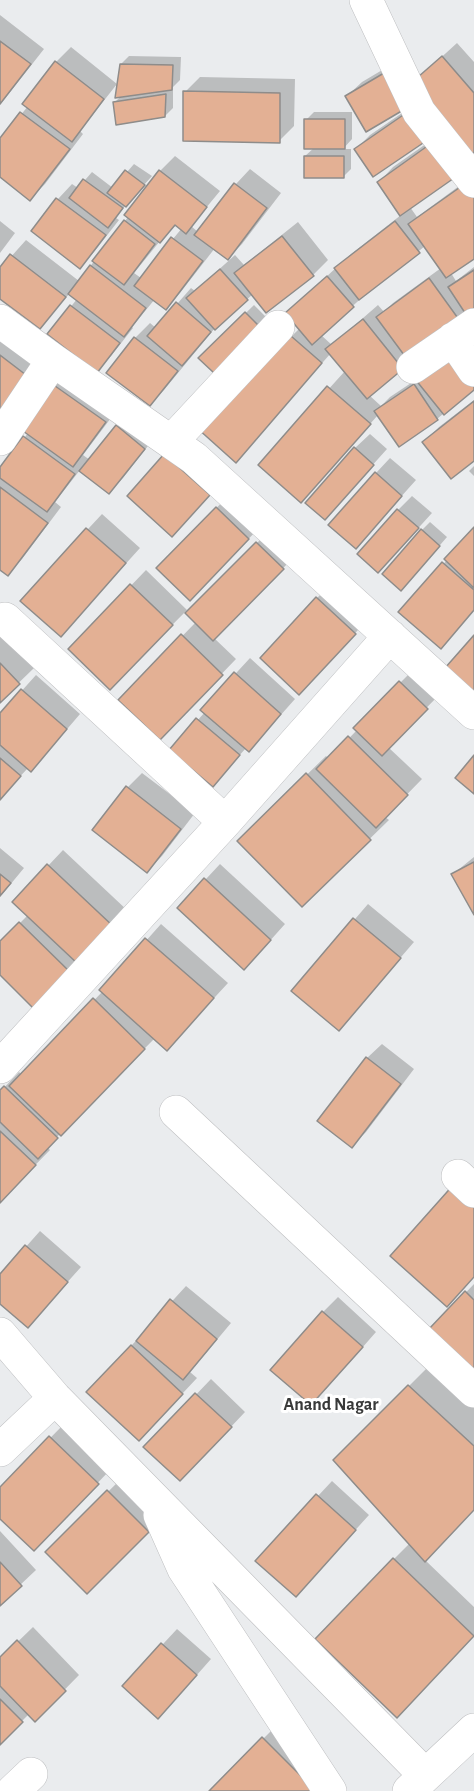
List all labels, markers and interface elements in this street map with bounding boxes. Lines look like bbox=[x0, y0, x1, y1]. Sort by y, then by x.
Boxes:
district label: Anand Nagar bbox=[284, 1394, 378, 1416]

